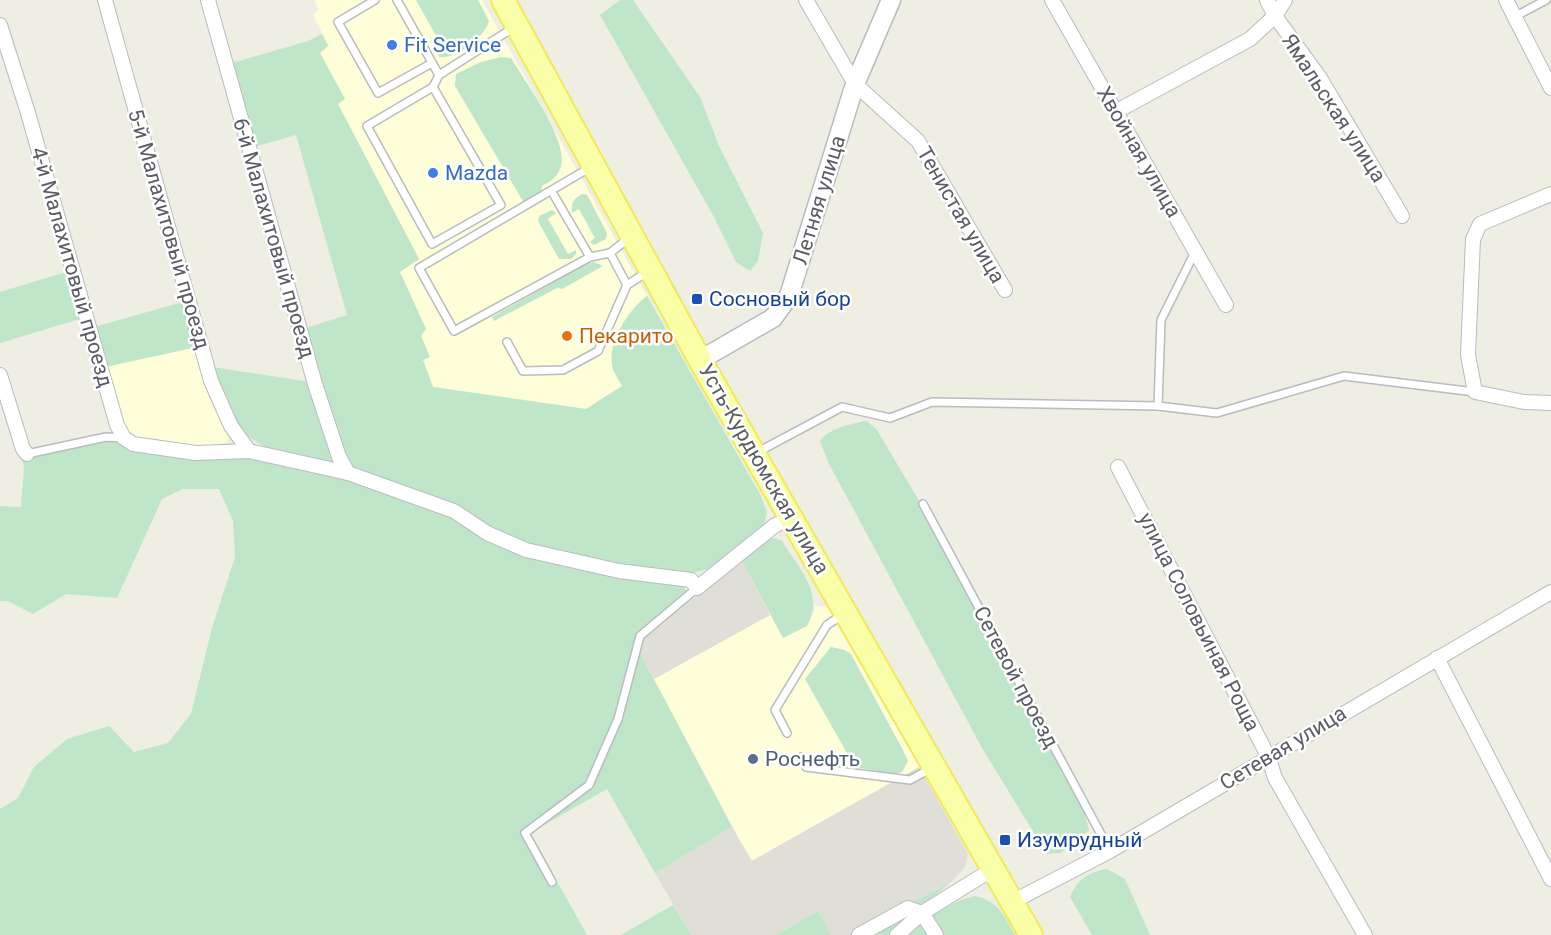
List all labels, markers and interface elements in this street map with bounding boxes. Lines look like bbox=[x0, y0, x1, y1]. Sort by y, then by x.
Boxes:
street label: Ямальская улица bbox=[1277, 29, 1391, 187]
place label: Fit Service bbox=[404, 33, 501, 57]
marker: Fit Service bbox=[385, 38, 399, 52]
street label: Хвойная улица bbox=[1092, 82, 1186, 222]
street label: 5-й Малахитовый проезд bbox=[123, 106, 215, 352]
street label: 6-й Малахитовый проезд bbox=[228, 115, 320, 361]
street label: Летняя улица bbox=[788, 132, 850, 268]
street label: Тенистая улица bbox=[912, 142, 1010, 288]
street label: 4-й Малахитовый проезд bbox=[26, 144, 118, 390]
place label: Mazda bbox=[445, 161, 508, 185]
marker: Mazda bbox=[426, 166, 440, 180]
place label: Сосновый бор bbox=[709, 287, 851, 311]
marker: Сосновый бор bbox=[690, 292, 704, 306]
place label: Пекарито bbox=[579, 324, 673, 348]
marker: Пекарито bbox=[560, 329, 574, 343]
street label: Усть-Курдюмская улица bbox=[694, 360, 834, 578]
street label: улица Соловьиная Роща bbox=[1133, 509, 1265, 735]
street label: Сетевой проезд bbox=[969, 602, 1064, 752]
street label: Сетевая улица bbox=[1216, 701, 1350, 795]
place label: Роснефть bbox=[765, 747, 860, 771]
marker: Роснефть bbox=[746, 752, 760, 766]
place label: Изумрудный bbox=[1017, 828, 1142, 852]
marker: Изумрудный bbox=[998, 833, 1012, 847]

